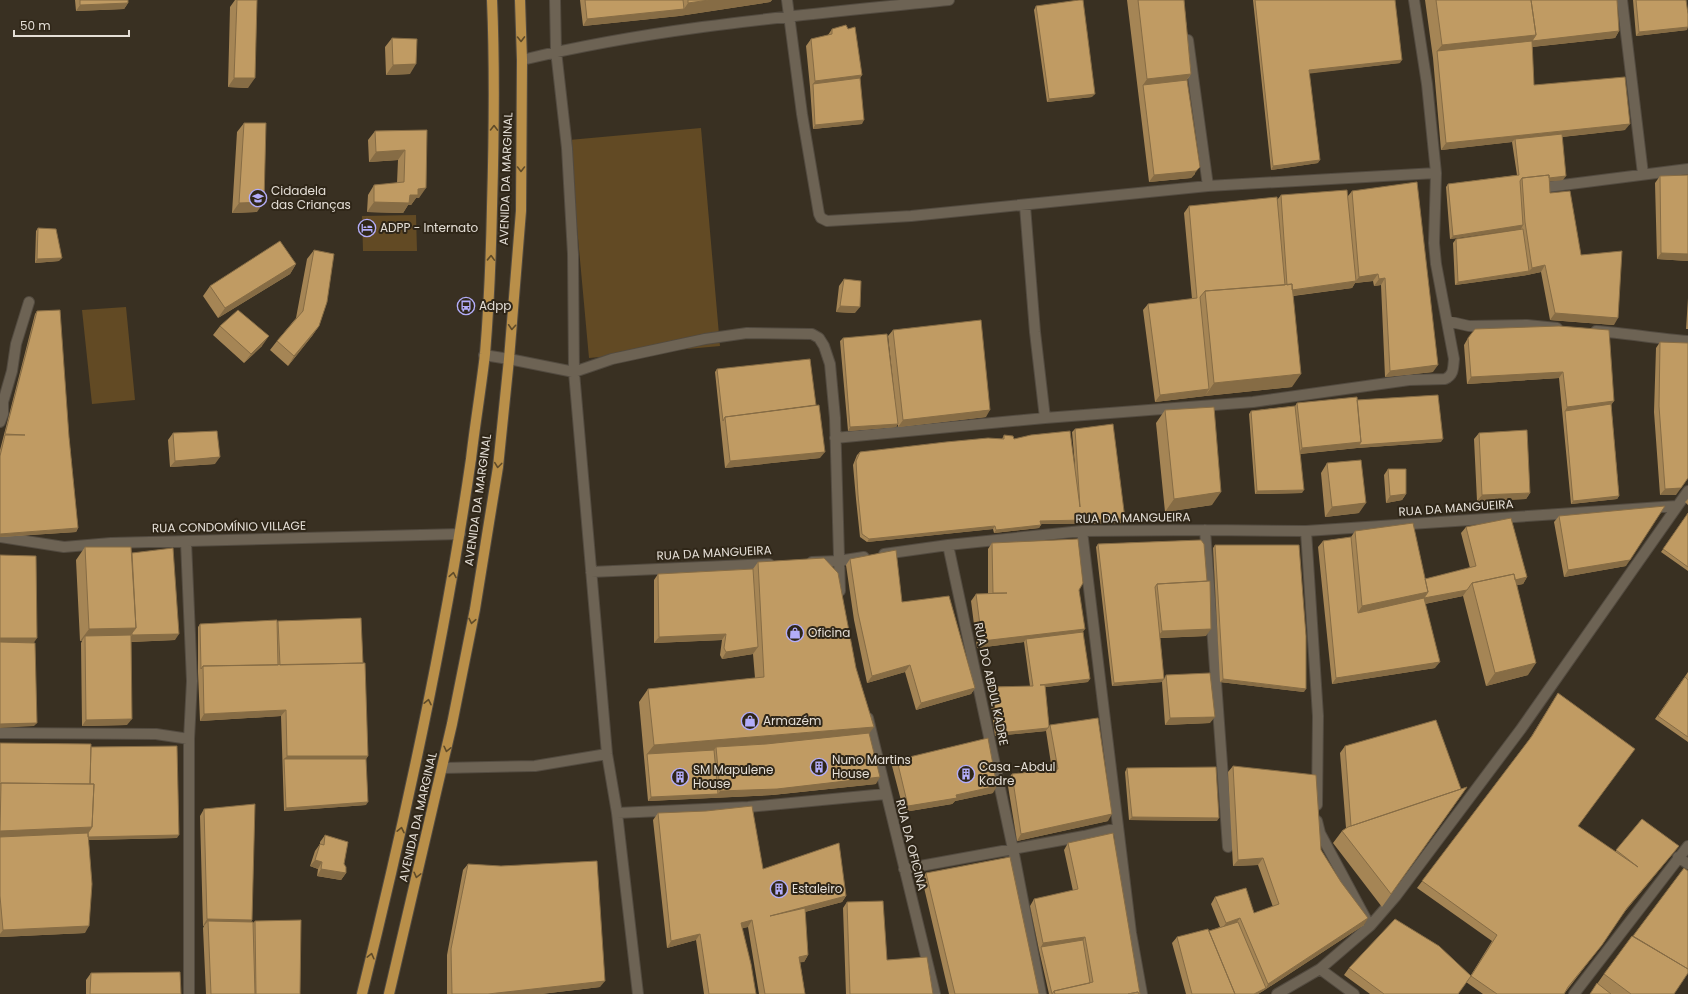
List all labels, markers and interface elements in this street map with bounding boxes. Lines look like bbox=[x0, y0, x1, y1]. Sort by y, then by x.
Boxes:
scale bar bbox=[14, 12, 129, 38]
text: 50 m bbox=[20, 17, 51, 34]
one-way arrow bbox=[517, 36, 525, 42]
street label: AVENIDA DA MARGINAL bbox=[495, 112, 516, 246]
one-way arrow bbox=[490, 125, 498, 131]
one-way arrow bbox=[517, 166, 525, 172]
place label: Cidadela das Crianças bbox=[271, 182, 351, 213]
school or university icon: Cidadela das Crianças bbox=[248, 188, 268, 208]
hotel icon: ADPP - Internato bbox=[357, 218, 377, 238]
place label: ADPP - Internato bbox=[380, 219, 479, 236]
one-way arrow bbox=[486, 255, 495, 261]
bus stop icon: Adpp bbox=[456, 296, 476, 316]
place label: Adpp bbox=[479, 297, 511, 314]
one-way arrow bbox=[507, 324, 516, 330]
street label: AVENIDA DA MARGINAL bbox=[460, 433, 495, 567]
one-way arrow bbox=[493, 462, 502, 468]
street label: RUA DA MANGUEIRA bbox=[1398, 495, 1514, 520]
street label: RUA DA MANGUEIRA bbox=[1075, 508, 1191, 527]
street label: RUA CONDOMÍNIO VILLAGE bbox=[152, 517, 306, 536]
street label: RUA DA MANGUEIRA bbox=[656, 541, 772, 564]
one-way arrow bbox=[448, 572, 457, 578]
one-way arrow bbox=[469, 618, 477, 624]
street label: RUA DO ABDUL KADRE bbox=[970, 621, 1013, 747]
shop icon: Oficina bbox=[785, 623, 805, 643]
place label: Oficina bbox=[808, 624, 850, 641]
one-way arrow bbox=[424, 699, 432, 706]
shop icon: Armazém bbox=[740, 711, 760, 731]
place label: Armazém bbox=[763, 712, 821, 729]
one-way arrow bbox=[443, 746, 451, 752]
street label: AVENIDA DA MARGINAL bbox=[394, 750, 441, 884]
place label: Nuno Martins House bbox=[832, 751, 911, 782]
building icon: Nuno Martins House bbox=[809, 757, 829, 777]
place label: Casa -Abdul Kadre bbox=[979, 758, 1056, 789]
place label: SM Mapulene House bbox=[693, 761, 773, 792]
building icon: Casa -Abdul Kadre bbox=[956, 764, 976, 784]
building icon: SM Mapulene House bbox=[670, 767, 690, 787]
street label: RUA DA OFICINA bbox=[892, 797, 931, 892]
one-way arrow bbox=[397, 826, 405, 833]
one-way arrow bbox=[413, 872, 422, 879]
building icon: Estaleiro bbox=[769, 879, 789, 899]
place label: Estaleiro bbox=[792, 880, 843, 897]
one-way arrow bbox=[367, 953, 375, 959]

